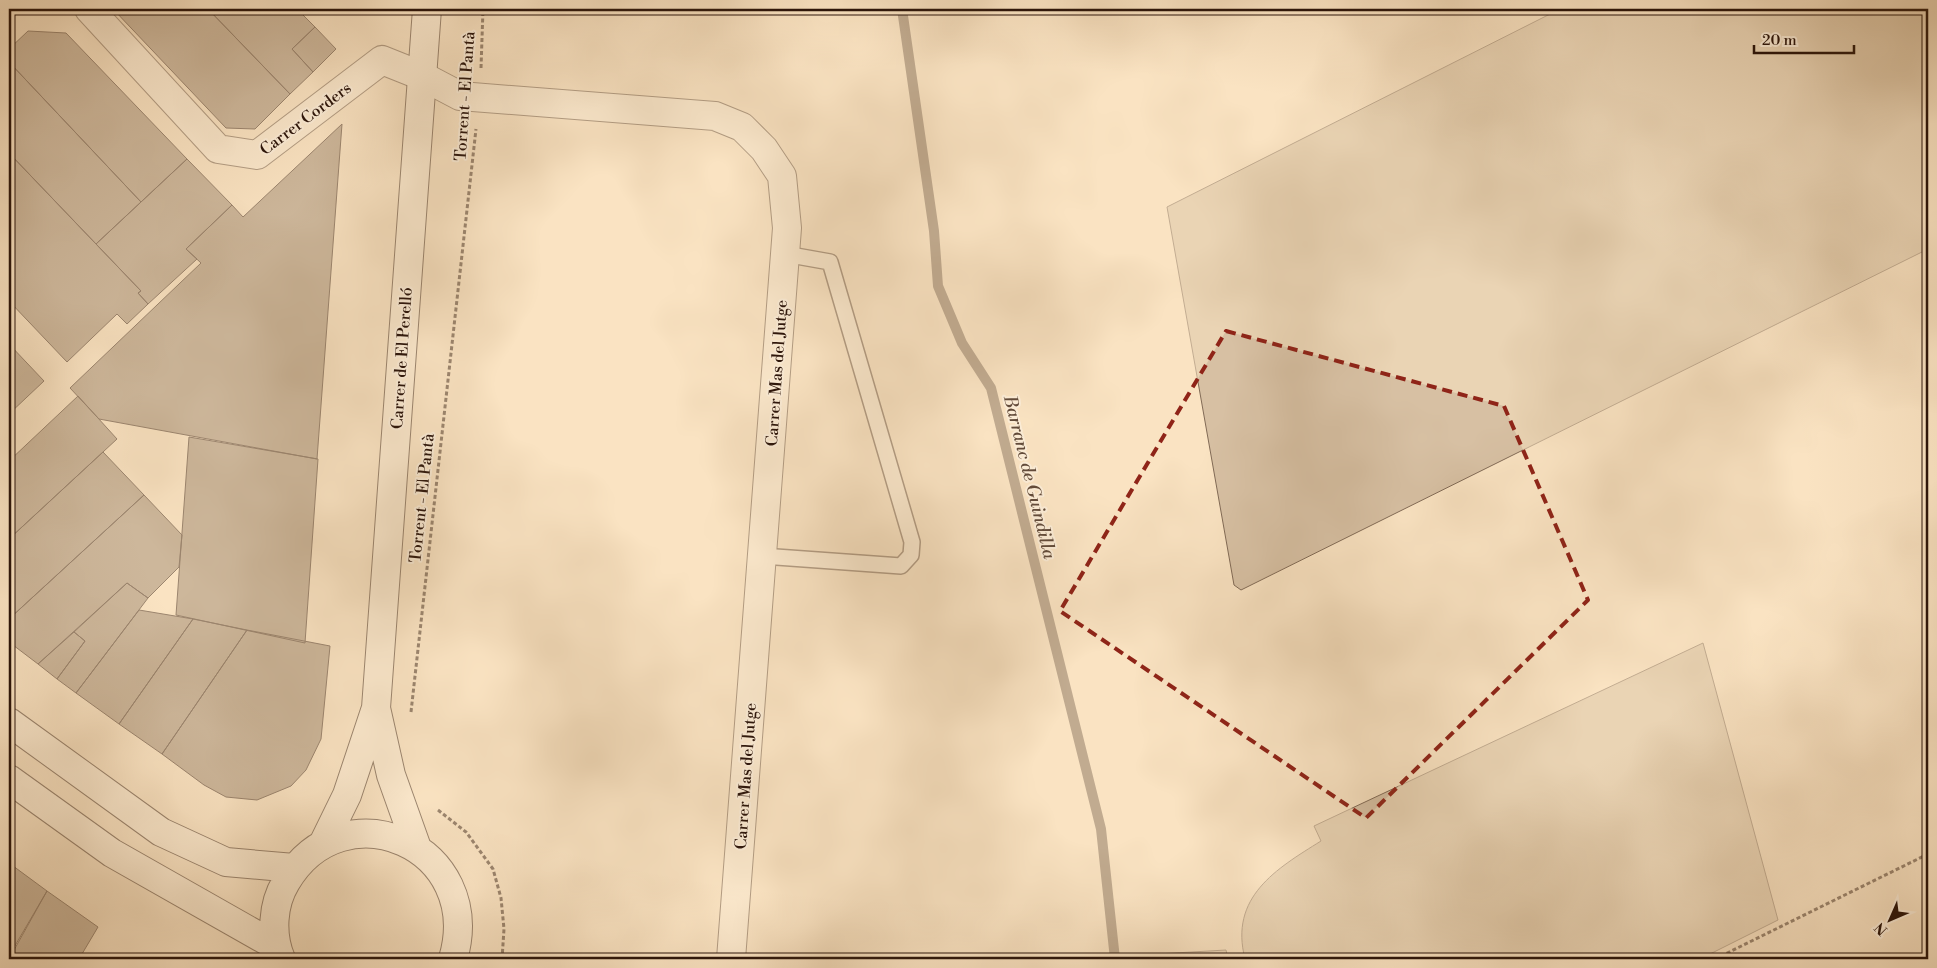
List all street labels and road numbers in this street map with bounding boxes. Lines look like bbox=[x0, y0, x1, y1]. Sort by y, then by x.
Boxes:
street label: Torrent - El Pantà bbox=[450, 30, 480, 162]
street label: Carrer Corders bbox=[256, 78, 355, 160]
street label: Carrer de El Perelló bbox=[387, 286, 417, 430]
street label: Carrer Mas del Jutge bbox=[762, 299, 792, 447]
street label: Torrent - El Pantà bbox=[405, 432, 439, 564]
street label: Carrer Mas del Jutge bbox=[731, 702, 761, 850]

